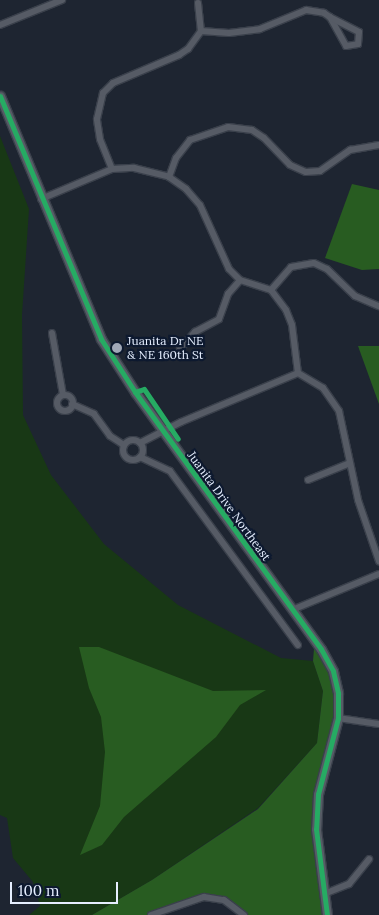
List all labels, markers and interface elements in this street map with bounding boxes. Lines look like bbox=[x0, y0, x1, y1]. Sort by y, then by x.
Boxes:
place label: Juanita Dr NE & NE 160th St bbox=[127, 334, 204, 362]
marker: Juanita Dr NE & NE 160th St bbox=[111, 342, 123, 354]
street label: Juanita Drive Northeast bbox=[184, 448, 274, 564]
scale bar bbox=[12, 872, 120, 904]
text: 100 m bbox=[18, 881, 59, 900]

